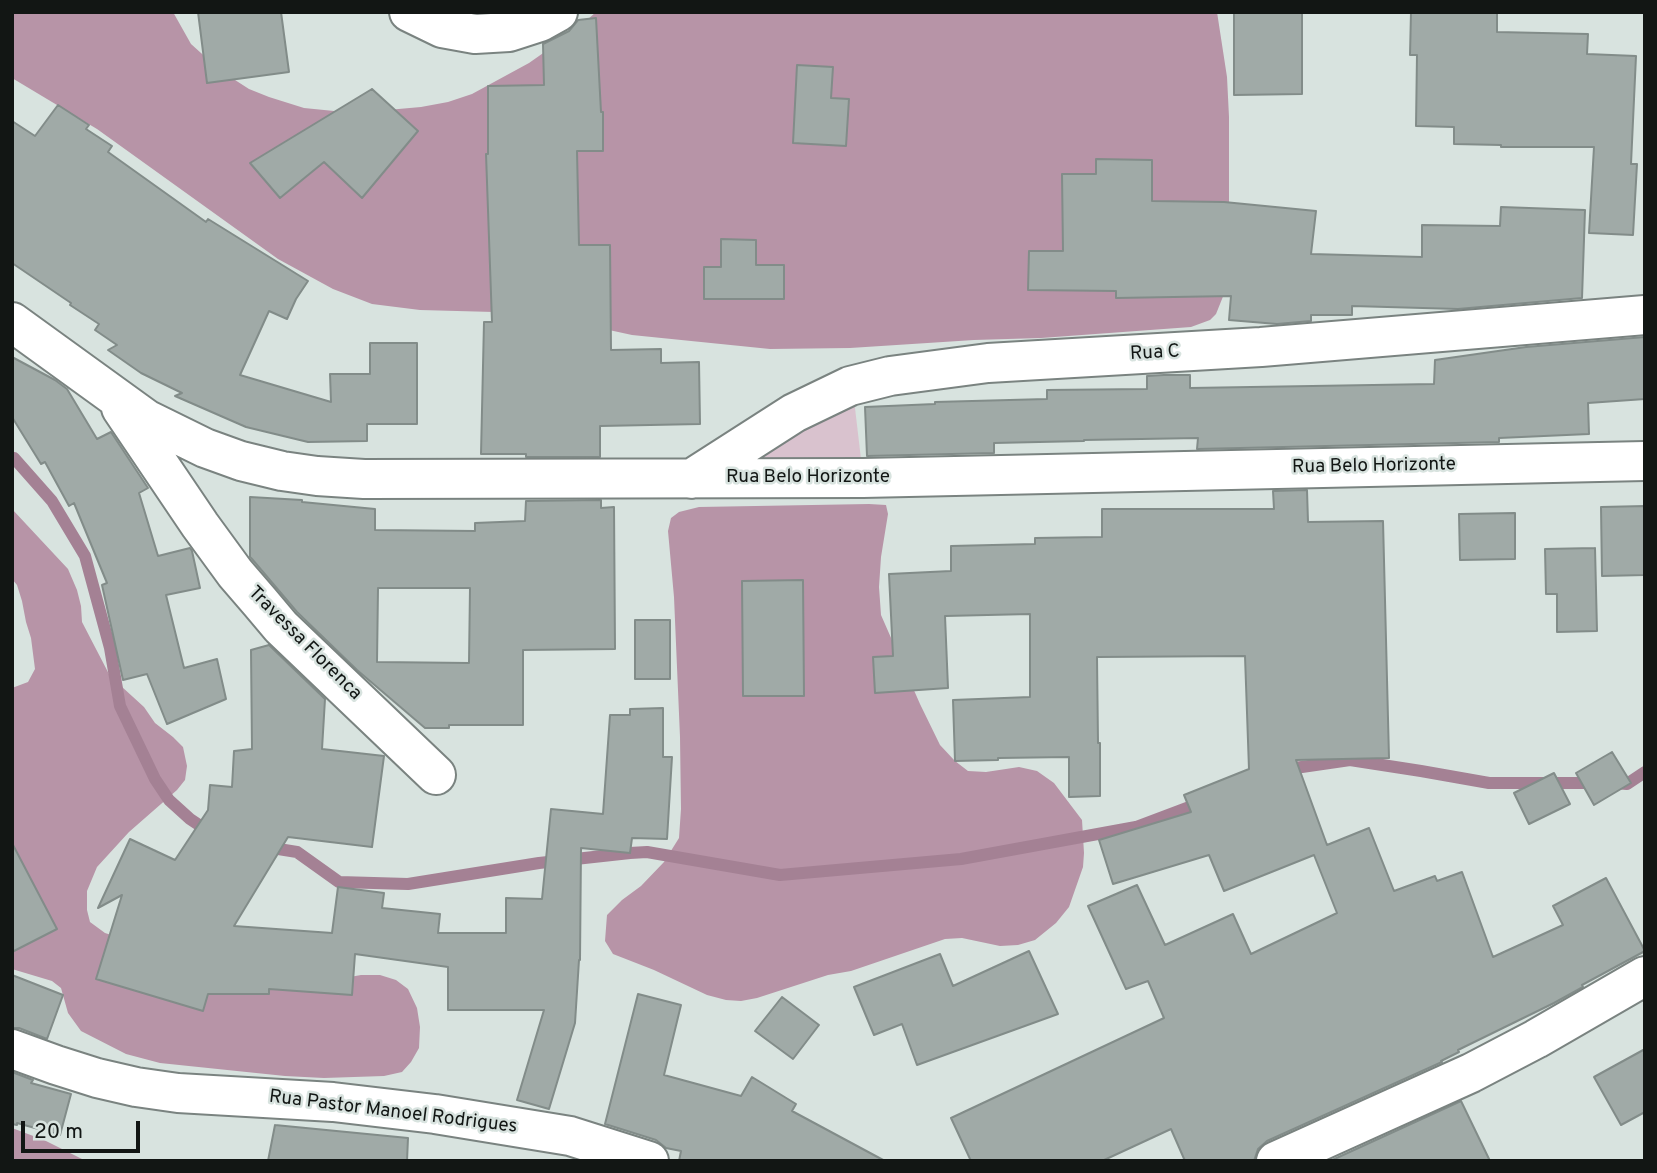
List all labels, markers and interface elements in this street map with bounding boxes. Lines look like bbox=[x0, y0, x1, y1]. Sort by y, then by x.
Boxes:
street label: Rua C bbox=[1129, 341, 1181, 367]
street label: Rua Belo Horizonte bbox=[1292, 454, 1456, 480]
street label: Rua Belo Horizonte bbox=[726, 467, 890, 489]
street label: Travessa Florenca bbox=[242, 582, 366, 706]
street label: Rua Pastor Manoel Rodrigues bbox=[268, 1086, 518, 1140]
scale bar bbox=[24, 1106, 144, 1150]
text: 20 m bbox=[34, 1119, 83, 1146]

